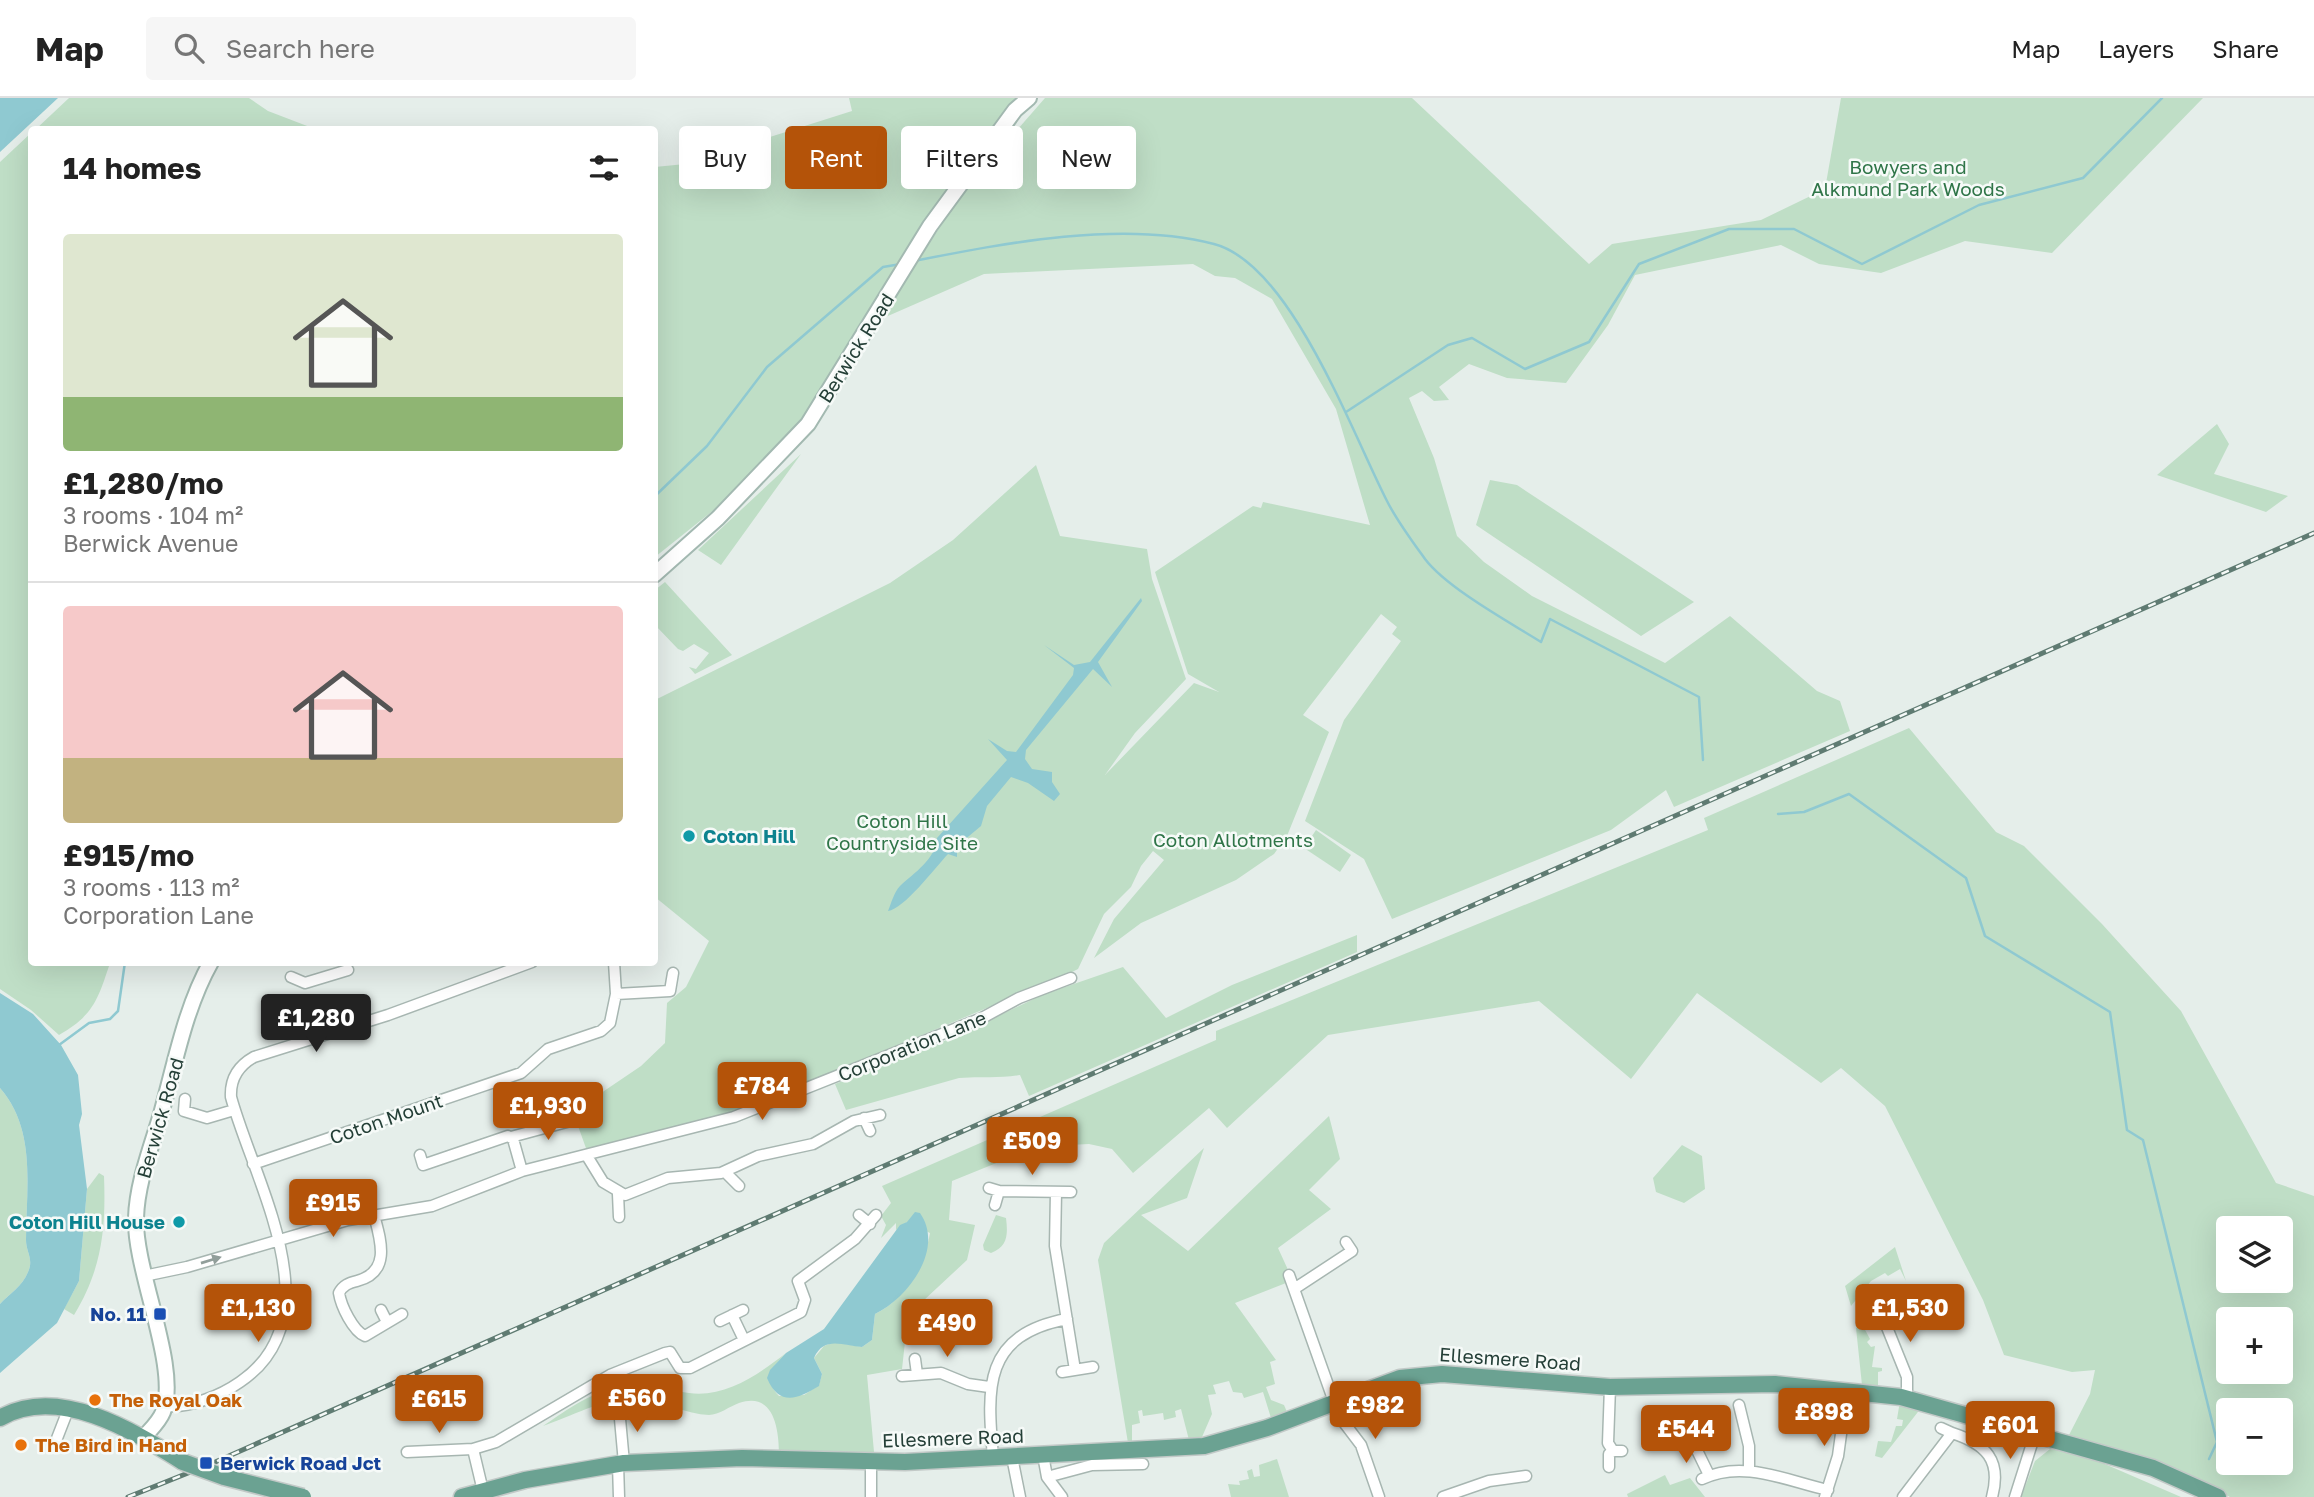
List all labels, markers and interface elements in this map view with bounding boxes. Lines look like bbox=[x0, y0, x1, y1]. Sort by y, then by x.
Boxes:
search box bbox=[146, 17, 636, 80]
text: Map bbox=[35, 29, 104, 68]
icon: search bbox=[170, 29, 208, 67]
text: Search here bbox=[226, 33, 375, 64]
text: Map bbox=[2011, 34, 2060, 63]
text: Layers bbox=[2098, 34, 2174, 63]
text: Share bbox=[2212, 34, 2279, 63]
chip: Buy bbox=[679, 126, 771, 189]
chip: Rent bbox=[785, 126, 887, 189]
chip: Filters bbox=[901, 126, 1023, 189]
chip: New bbox=[1037, 126, 1136, 189]
icon: filters bbox=[585, 149, 623, 187]
text: 14 homes bbox=[63, 150, 202, 186]
park label: Bowyers and Alkmund Park Woods bbox=[1811, 155, 2005, 200]
icon: home bbox=[280, 280, 406, 406]
street label: Berwick Road bbox=[813, 289, 898, 407]
text: £1,280/mo bbox=[63, 465, 224, 501]
text: 3 rooms · 104 m² bbox=[63, 501, 243, 529]
text: Berwick Avenue bbox=[63, 529, 238, 557]
icon: home bbox=[280, 652, 406, 778]
park label: Coton Hill Countryside Site bbox=[826, 809, 978, 854]
place label: Coton Hill bbox=[703, 824, 795, 847]
marker: Coton Hill bbox=[681, 828, 697, 844]
park label: Coton Allotments bbox=[1153, 828, 1313, 851]
text: £915/mo bbox=[63, 837, 194, 873]
text: 3 rooms · 113 m² bbox=[63, 873, 240, 901]
text: Corporation Lane bbox=[63, 901, 254, 929]
pin: £1,280 bbox=[259, 995, 373, 1054]
text: £1,280 bbox=[277, 1003, 355, 1031]
street label: Corporation Lane bbox=[834, 1005, 989, 1086]
street label: Berwick Road bbox=[131, 1055, 188, 1181]
pin: £784 bbox=[721, 1062, 803, 1122]
text: £784 bbox=[734, 1071, 790, 1099]
pin: £1,930 bbox=[491, 1082, 605, 1142]
street label: Coton Mount bbox=[326, 1088, 445, 1149]
text: £1,930 bbox=[509, 1091, 587, 1119]
pin: £509 bbox=[991, 1118, 1073, 1177]
text: £509 bbox=[1003, 1126, 1061, 1154]
pin: £915 bbox=[292, 1180, 374, 1239]
text: £915 bbox=[305, 1188, 361, 1216]
place label: Coton Hill House bbox=[9, 1210, 165, 1233]
marker: Coton Hill House bbox=[171, 1214, 187, 1230]
map controls bbox=[2216, 1216, 2293, 1475]
button: layers bbox=[2216, 1216, 2293, 1293]
one-way arrow bbox=[200, 1254, 221, 1264]
pin: £1,130 bbox=[201, 1284, 315, 1344]
pin: £1,530 bbox=[1853, 1284, 1967, 1344]
text: £1,130 bbox=[220, 1293, 296, 1321]
text: £1,530 bbox=[1871, 1293, 1949, 1321]
pin: £490 bbox=[906, 1300, 988, 1359]
place label: No. 11 bbox=[90, 1302, 146, 1325]
marker: No. 11 bbox=[152, 1306, 168, 1322]
button: + bbox=[2216, 1307, 2293, 1384]
text: £490 bbox=[917, 1308, 977, 1336]
street label: Ellesmere Road bbox=[1438, 1342, 1582, 1375]
pin: £560 bbox=[596, 1374, 678, 1434]
pin: £615 bbox=[398, 1376, 480, 1435]
pin: £982 bbox=[1334, 1382, 1416, 1441]
text: £560 bbox=[608, 1383, 666, 1411]
text: £615 bbox=[411, 1384, 467, 1412]
place label: The Royal Oak bbox=[109, 1388, 242, 1411]
pin: £898 bbox=[1783, 1388, 1865, 1448]
text: £982 bbox=[1346, 1390, 1404, 1418]
marker: The Royal Oak bbox=[87, 1392, 103, 1408]
text: £898 bbox=[1794, 1397, 1854, 1425]
button: − bbox=[2216, 1398, 2293, 1475]
pin: £601 bbox=[1969, 1402, 2051, 1461]
pin: £544 bbox=[1645, 1406, 1727, 1465]
text: £601 bbox=[1982, 1410, 2038, 1438]
text: £544 bbox=[1657, 1414, 1715, 1442]
street label: Ellesmere Road bbox=[882, 1424, 1024, 1451]
place label: The Bird in Hand bbox=[35, 1433, 187, 1456]
marker: The Bird in Hand bbox=[13, 1437, 29, 1453]
place label: Berwick Road Jct bbox=[220, 1451, 382, 1474]
marker: Berwick Road Jct bbox=[198, 1455, 214, 1471]

